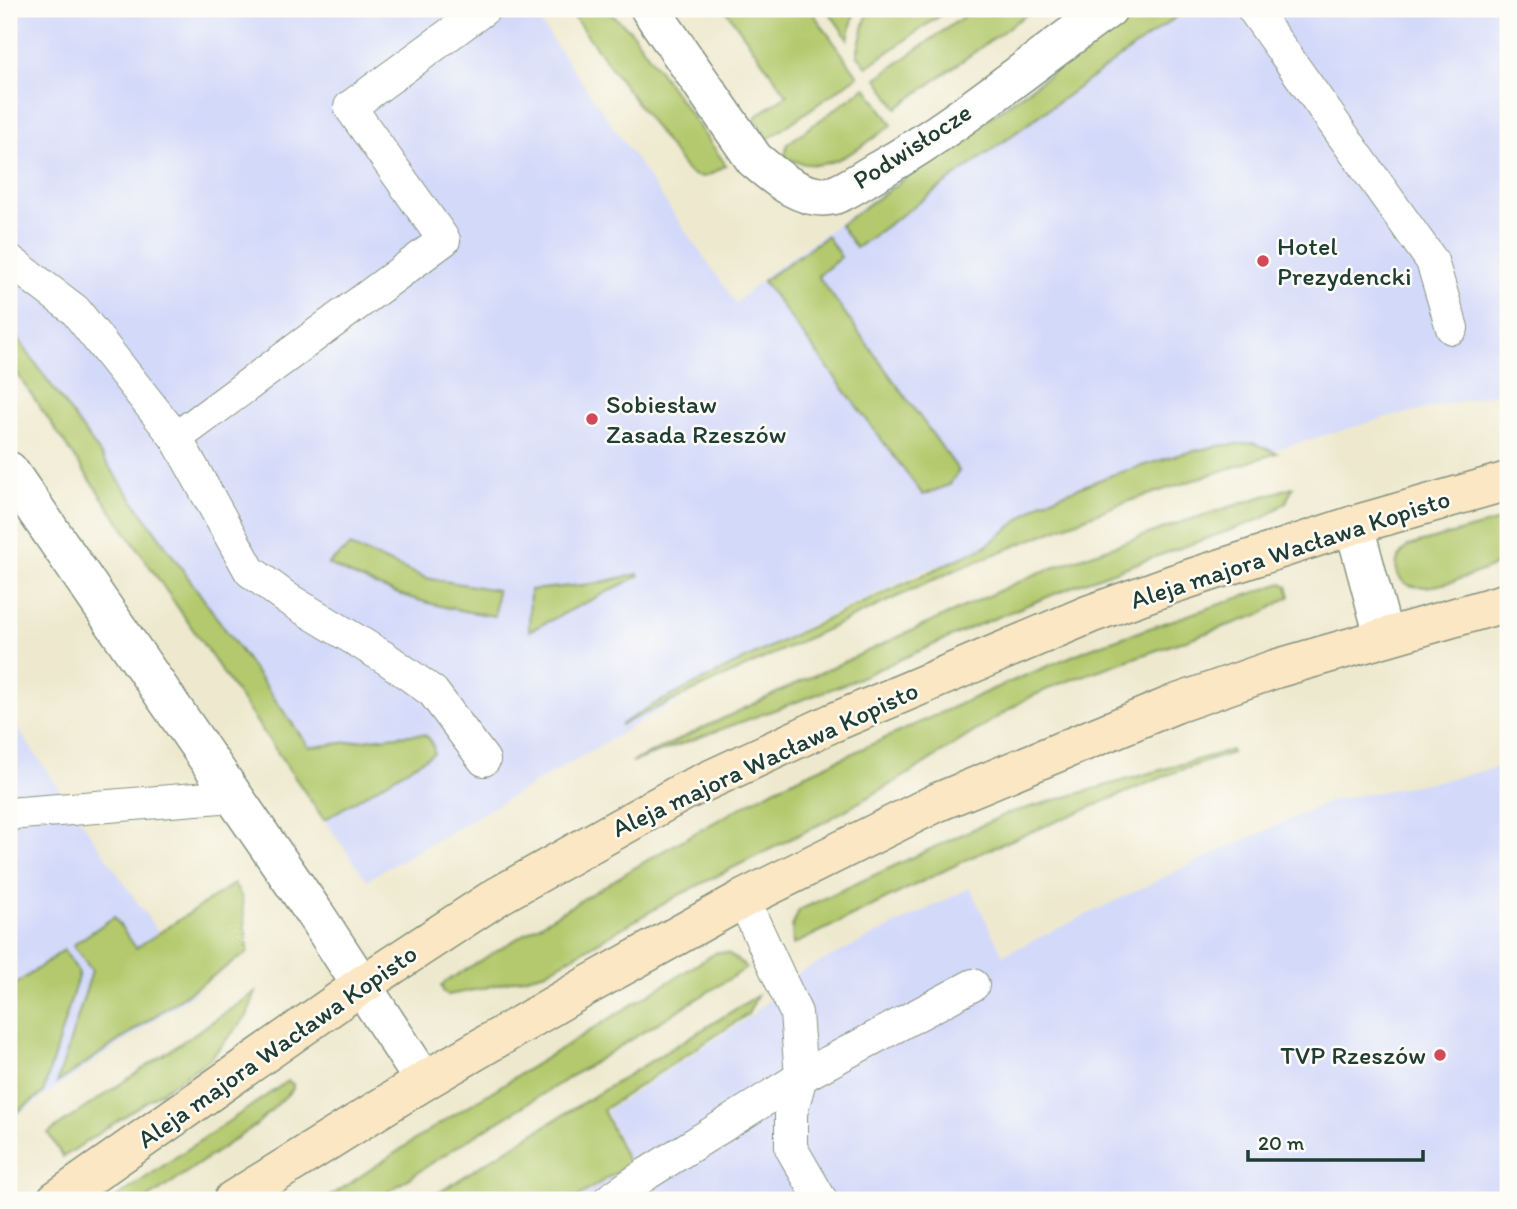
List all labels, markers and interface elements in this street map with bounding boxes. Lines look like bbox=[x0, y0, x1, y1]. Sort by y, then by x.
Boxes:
street label: Podwisłocze bbox=[847, 96, 977, 196]
place label: Hotel Prezydencki bbox=[1277, 230, 1412, 292]
marker: Hotel Prezydencki bbox=[1255, 253, 1271, 269]
place label: Sobiesław Zasada Rzeszów bbox=[606, 388, 787, 450]
marker: Sobiesław Zasada Rzeszów bbox=[584, 411, 600, 427]
street label: Aleja majora Wacława Kopisto bbox=[1126, 482, 1454, 616]
street label: Aleja majora Wacława Kopisto bbox=[607, 674, 923, 844]
street label: Aleja majora Wacława Kopisto bbox=[131, 937, 423, 1155]
place label: TVP Rzeszów bbox=[1280, 1039, 1426, 1071]
marker: TVP Rzeszów bbox=[1432, 1047, 1448, 1063]
scale bar bbox=[1248, 1118, 1422, 1162]
text: 20 m bbox=[1258, 1130, 1305, 1155]

